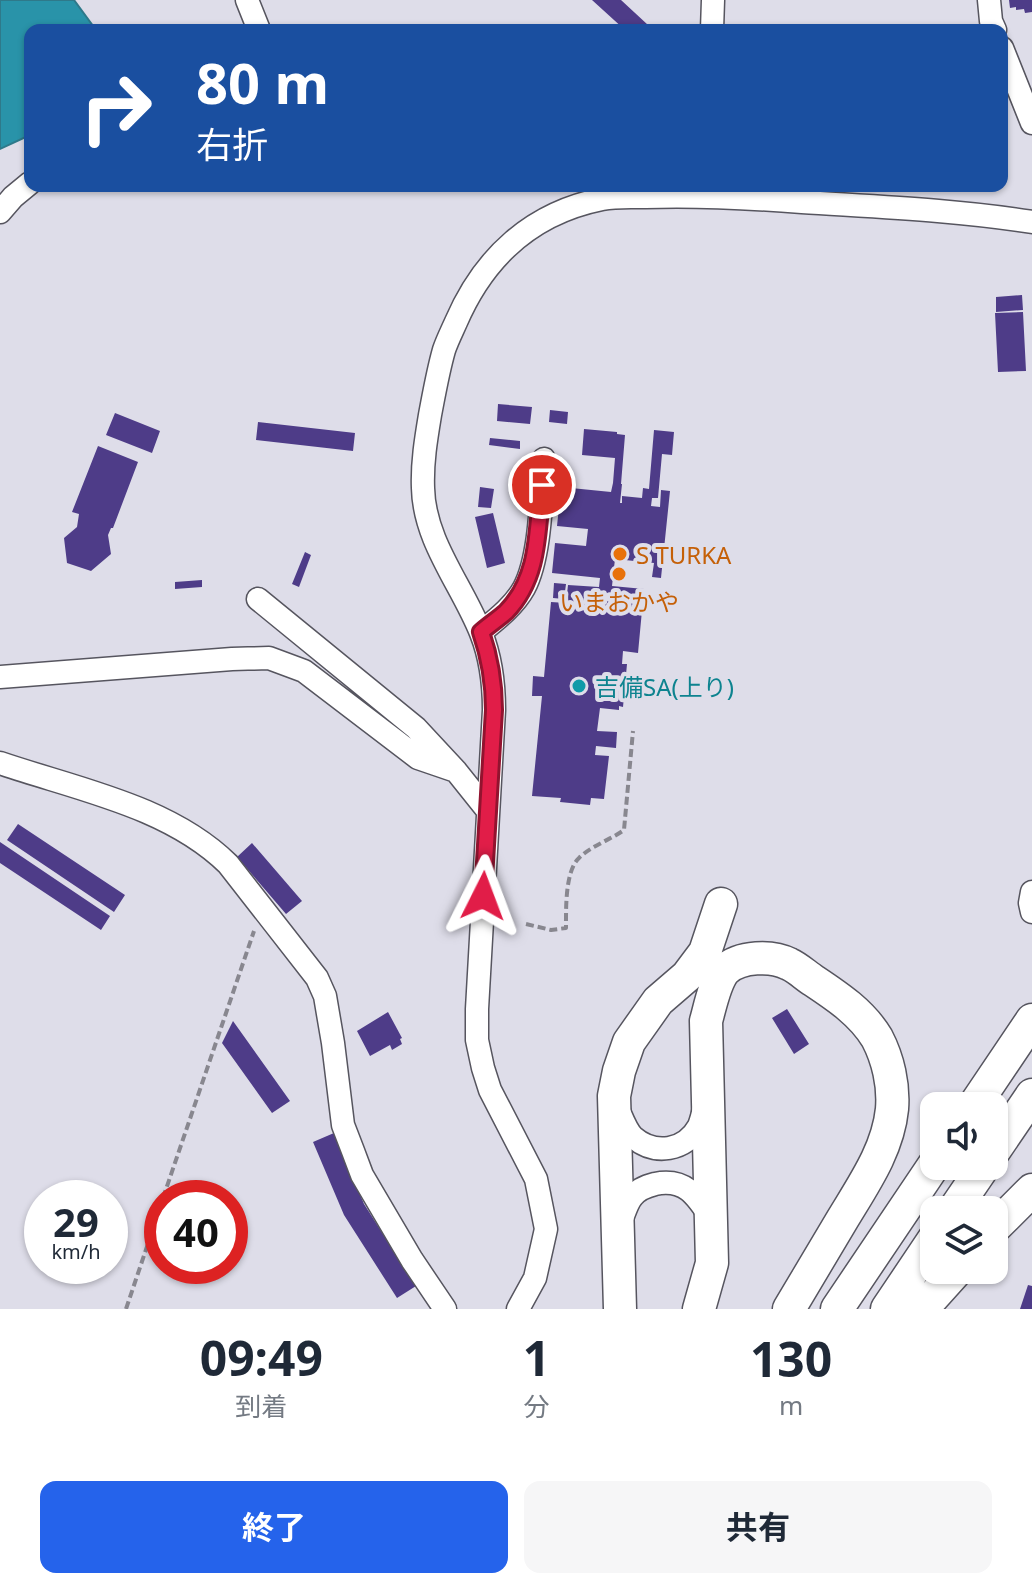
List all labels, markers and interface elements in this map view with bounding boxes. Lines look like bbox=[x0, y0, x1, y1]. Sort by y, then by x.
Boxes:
text: 80 m bbox=[196, 44, 329, 120]
icon: right bbox=[64, 56, 168, 160]
text: 右折 bbox=[196, 120, 268, 169]
pin bbox=[508, 451, 576, 519]
icon: arrive bbox=[520, 463, 564, 507]
place label: S TURKA bbox=[636, 538, 732, 571]
marker: S TURKA bbox=[611, 545, 629, 563]
marker: いまおかや bbox=[610, 565, 628, 583]
place label: いまおかや bbox=[559, 585, 679, 618]
place label: 吉備SA(上り) bbox=[595, 670, 734, 703]
marker: 吉備SA(上り) bbox=[570, 677, 588, 695]
position arrow bbox=[441, 854, 525, 938]
map controls bbox=[920, 1092, 1008, 1284]
button: sound bbox=[920, 1092, 1008, 1180]
speed limit sign: 40 bbox=[144, 1180, 248, 1284]
text: 29 bbox=[53, 1194, 99, 1249]
button: layers bbox=[920, 1196, 1008, 1284]
text: km/h bbox=[51, 1238, 101, 1265]
text: 09:49 bbox=[200, 1325, 323, 1390]
text: 1 bbox=[523, 1325, 550, 1390]
text: 130 bbox=[750, 1326, 832, 1391]
text: m bbox=[779, 1387, 803, 1423]
text: 到着 bbox=[235, 1388, 287, 1424]
text: 分 bbox=[523, 1388, 549, 1424]
button: 終了 bbox=[40, 1481, 508, 1573]
button: 共有 bbox=[524, 1481, 992, 1573]

